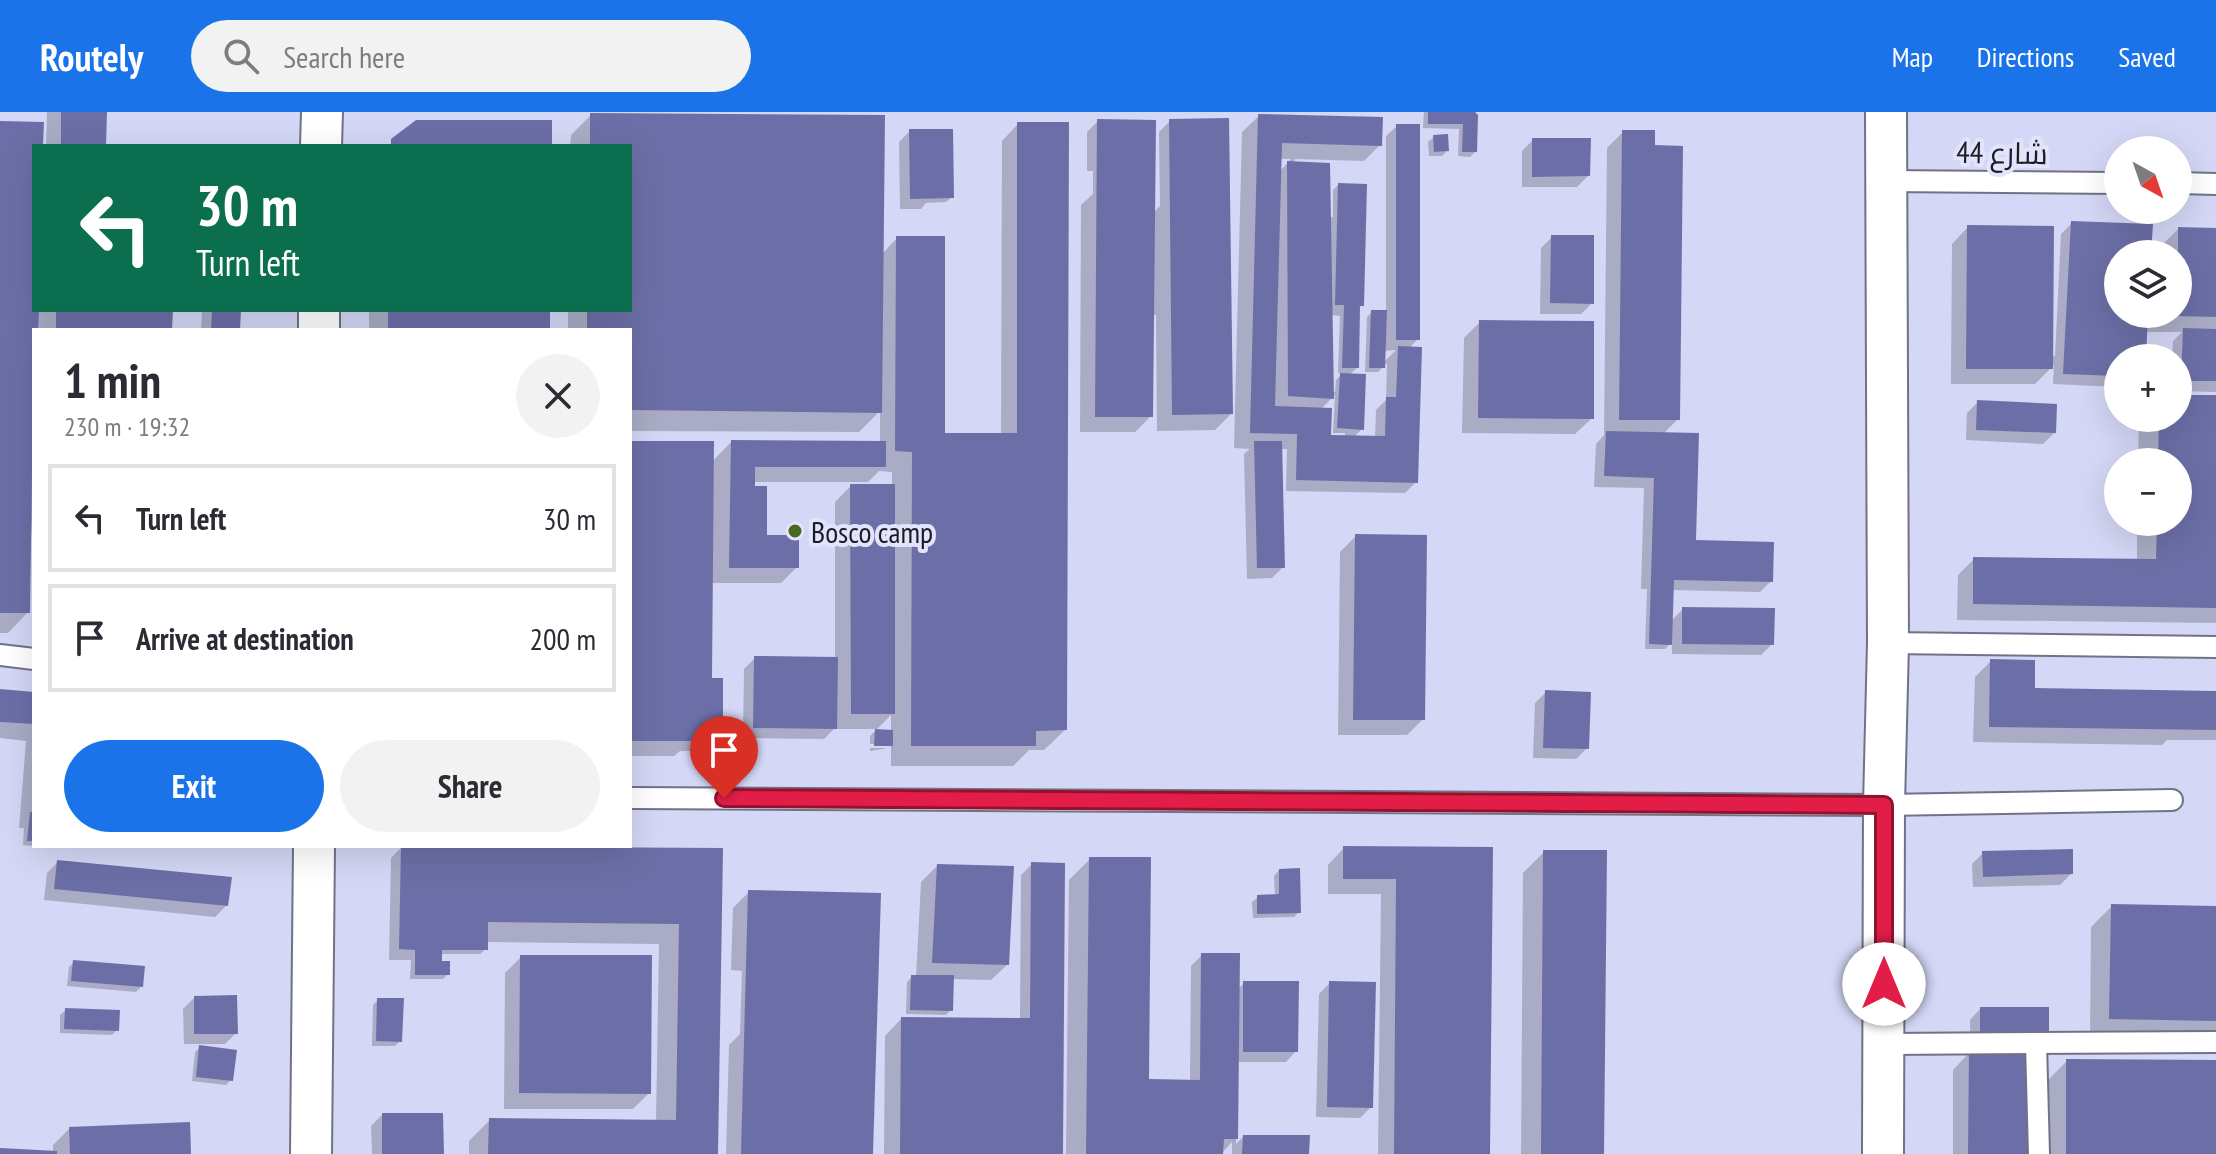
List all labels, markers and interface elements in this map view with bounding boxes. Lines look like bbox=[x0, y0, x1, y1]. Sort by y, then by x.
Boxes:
search box bbox=[191, 20, 751, 92]
text: Routely bbox=[40, 32, 143, 81]
icon: search bbox=[219, 34, 263, 78]
text: Search here bbox=[283, 37, 405, 76]
text: Map bbox=[1892, 38, 1933, 75]
text: Directions bbox=[1977, 38, 2074, 75]
text: Saved bbox=[2118, 38, 2176, 75]
street label: شارع 44 bbox=[1956, 132, 2048, 174]
north arrow bbox=[2104, 136, 2192, 224]
map controls bbox=[2104, 136, 2192, 536]
text: 30 m bbox=[196, 169, 298, 241]
icon: left bbox=[64, 176, 168, 280]
text: Turn left bbox=[196, 239, 300, 286]
button: layers bbox=[2104, 240, 2192, 328]
button: + bbox=[2104, 344, 2192, 432]
text: 1 min bbox=[64, 349, 161, 411]
button: close bbox=[516, 354, 600, 438]
text: 230 m · 19:32 bbox=[64, 410, 190, 443]
button: − bbox=[2104, 448, 2192, 536]
icon: left bbox=[68, 496, 112, 540]
text: Turn left bbox=[136, 499, 226, 538]
text: 30 m bbox=[543, 499, 596, 538]
place label: Bosco camp bbox=[811, 512, 933, 551]
marker: Bosco camp bbox=[786, 522, 804, 540]
icon: arrive bbox=[68, 616, 112, 660]
text: Arrive at destination bbox=[136, 619, 354, 658]
text: 200 m bbox=[530, 619, 596, 658]
pin bbox=[690, 716, 758, 798]
icon: arrive bbox=[702, 728, 746, 772]
button: Exit bbox=[64, 740, 324, 832]
button: Share bbox=[340, 740, 600, 832]
position arrow bbox=[1842, 942, 1926, 1026]

